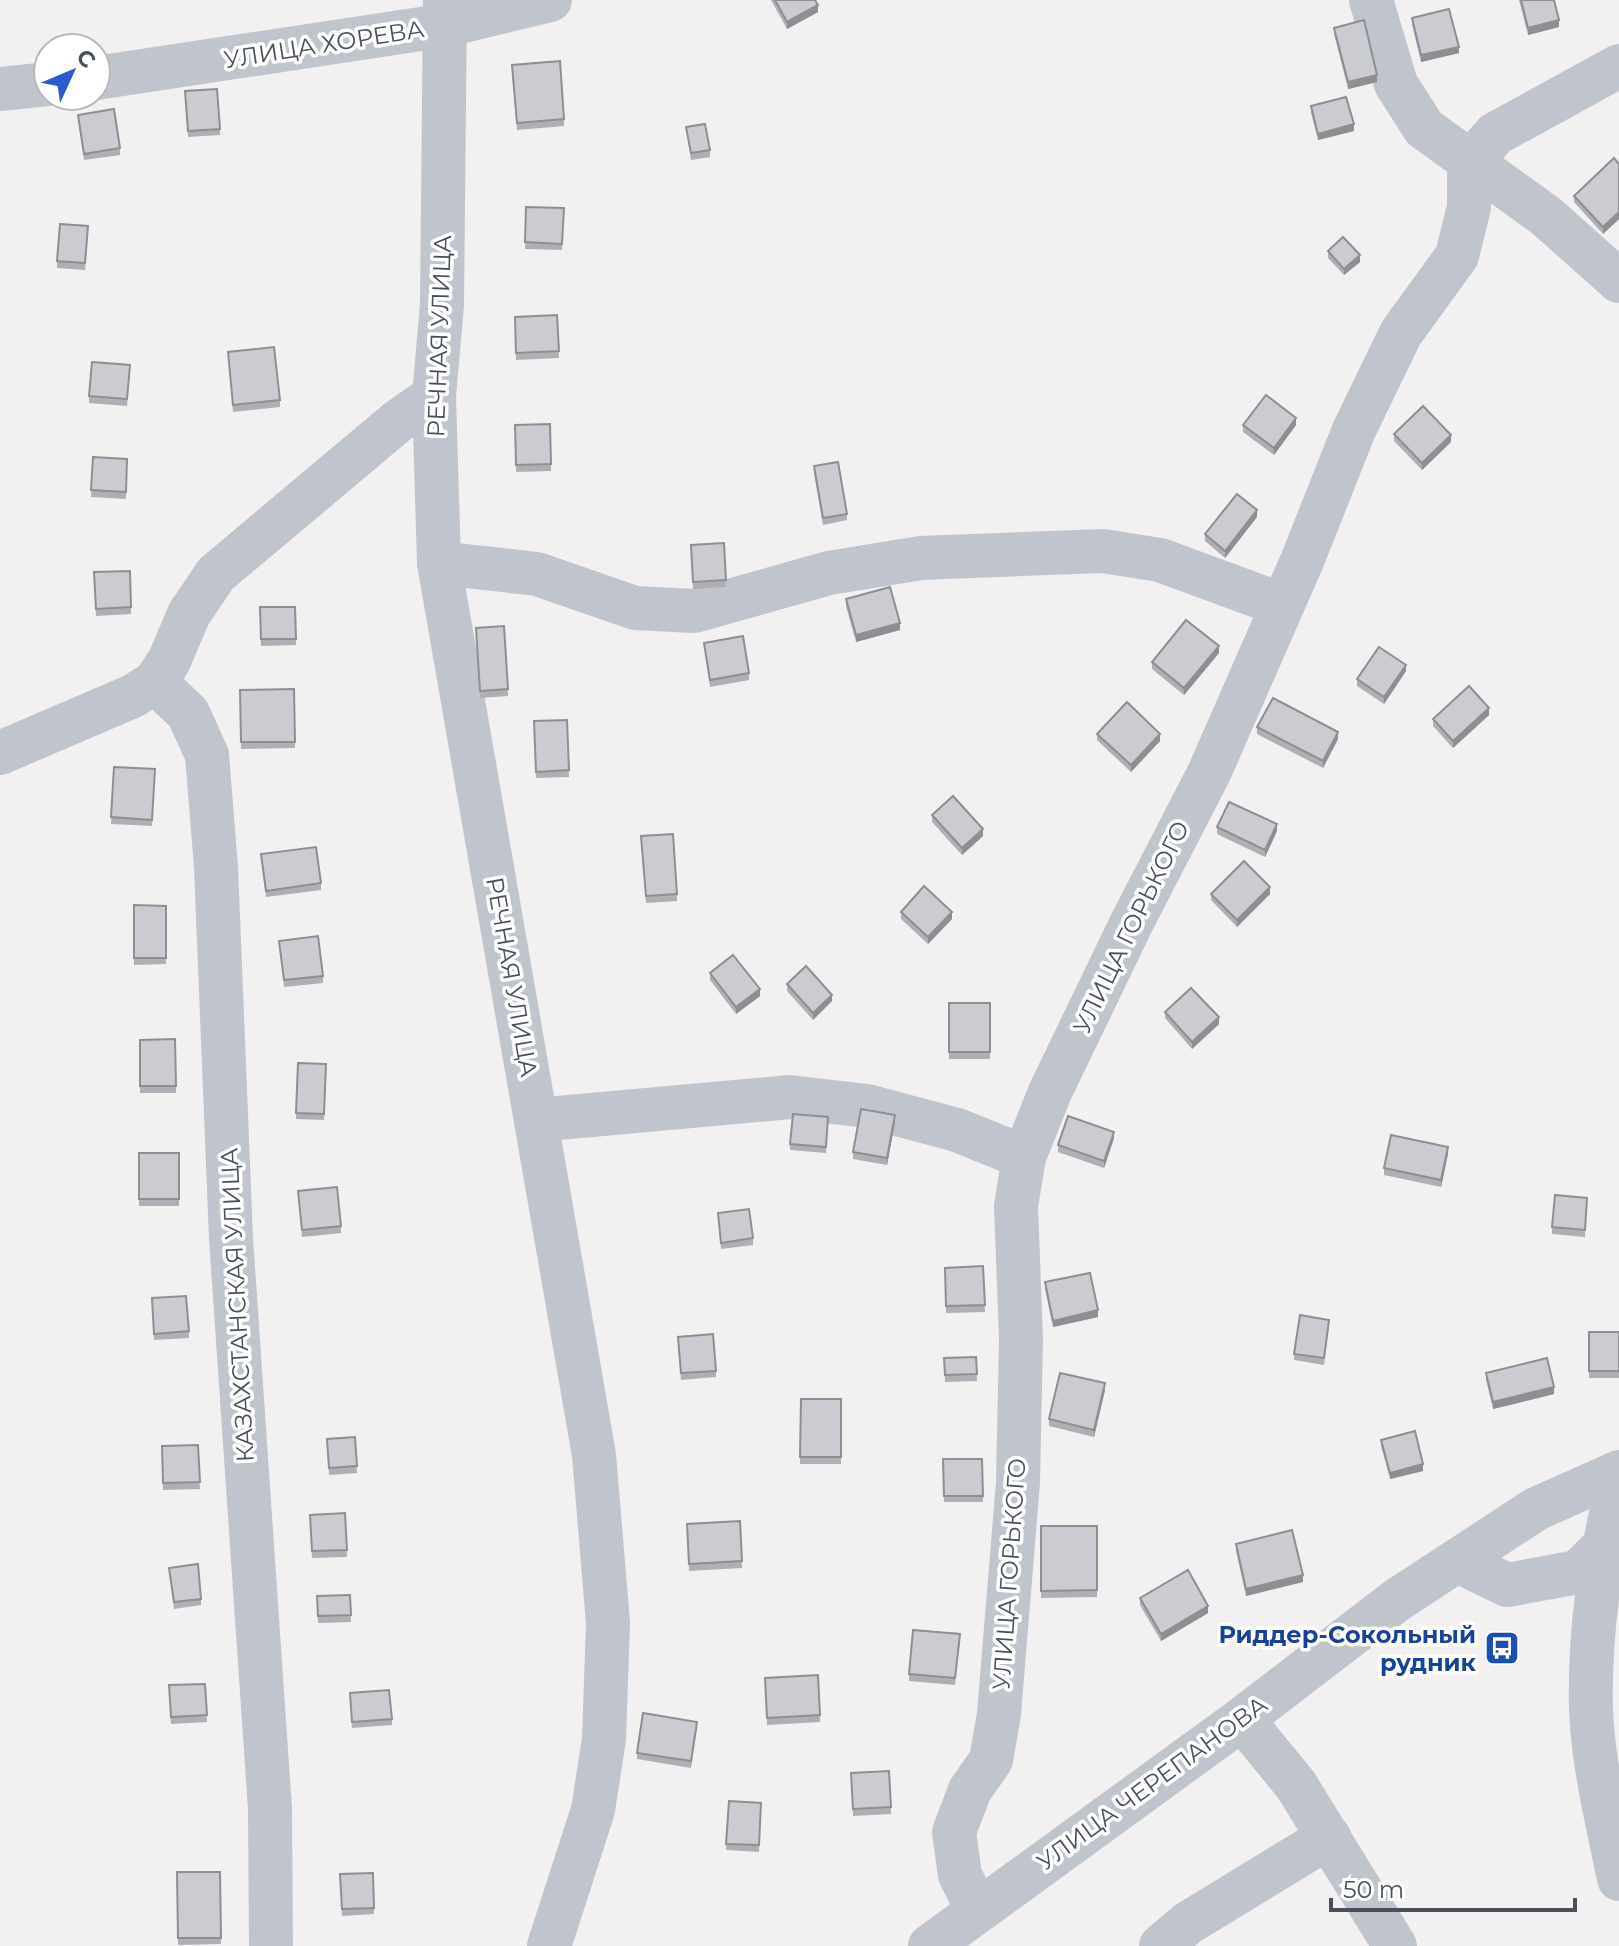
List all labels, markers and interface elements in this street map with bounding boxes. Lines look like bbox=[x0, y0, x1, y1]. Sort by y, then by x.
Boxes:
street label: УЛИЦА ХОРЕВА bbox=[222, 14, 426, 74]
north arrow bbox=[32, 32, 112, 112]
text: С bbox=[71, 43, 101, 74]
street label: РЕЧНАЯ УЛИЦА bbox=[421, 234, 457, 438]
street label: УЛИЦА ГОРЬКОГО bbox=[1067, 816, 1195, 1038]
street label: РЕЧНАЯ УЛИЦА bbox=[480, 875, 544, 1079]
street label: КАЗАХСТАНСКАЯ УЛИЦА bbox=[214, 1147, 260, 1463]
street label: УЛИЦА ГОРЬКОГО bbox=[986, 1457, 1032, 1691]
place label: Риддер-Сокольный рудник bbox=[1218, 1620, 1477, 1677]
bus stop icon: Риддер-Сокольный рудник bbox=[1483, 1629, 1521, 1667]
street label: УЛИЦА ЧЕРЕПАНОВА bbox=[1031, 1690, 1273, 1876]
scale bar bbox=[1331, 1862, 1575, 1912]
text: 50 m bbox=[1343, 1875, 1404, 1904]

